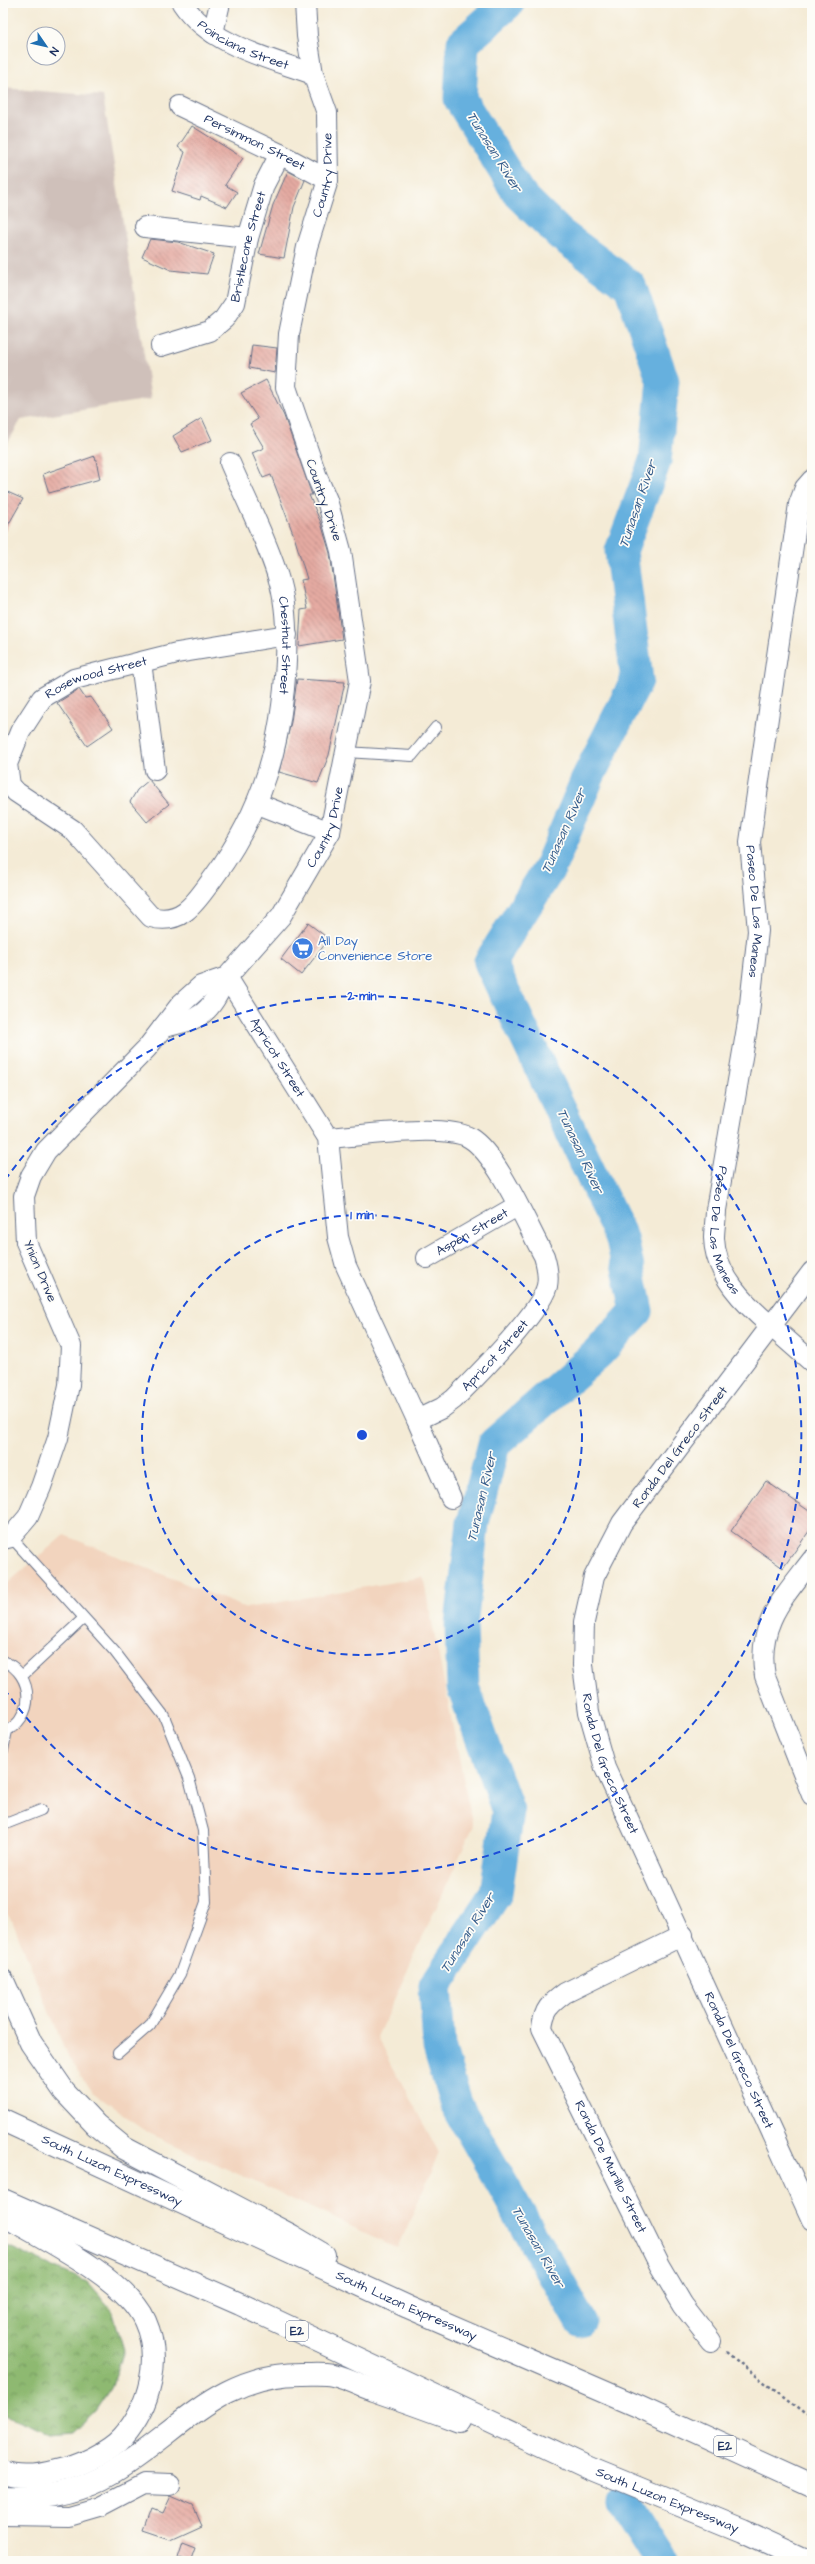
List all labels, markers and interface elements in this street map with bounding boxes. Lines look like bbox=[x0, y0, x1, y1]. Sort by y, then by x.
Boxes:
street label: Poinciana Street bbox=[194, 16, 292, 74]
north arrow bbox=[26, 26, 66, 66]
text: N bbox=[46, 44, 62, 58]
water label: Tunasan River bbox=[461, 108, 527, 197]
street label: Persimmon Street bbox=[201, 110, 309, 175]
street label: Country Drive bbox=[308, 133, 338, 219]
street label: Bristlecone Street bbox=[226, 188, 271, 304]
water label: Tunasan River bbox=[614, 456, 663, 550]
street label: Country Drive bbox=[301, 457, 346, 544]
street label: Chestnut Street bbox=[274, 595, 295, 696]
street label: Rosewood Street bbox=[42, 652, 150, 703]
water label: Tunasan River bbox=[536, 784, 592, 877]
street label: Country Drive bbox=[302, 785, 348, 871]
street label: Paseo De Las Maneas bbox=[741, 844, 767, 979]
place label: All Day Convenience Store bbox=[318, 932, 432, 965]
supermarket icon: All Day Convenience Store bbox=[289, 935, 315, 961]
text: 2 min bbox=[347, 988, 376, 1005]
street label: Apricot Street bbox=[246, 1014, 310, 1101]
water label: Tunasan River bbox=[552, 1105, 609, 1198]
street label: Paseo De Las Maneas bbox=[705, 1165, 745, 1299]
street label: Aspen Street bbox=[432, 1204, 512, 1260]
text: 1 min bbox=[350, 1207, 374, 1224]
street label: Ynion Drive bbox=[19, 1237, 61, 1305]
street label: Apricot Street bbox=[458, 1315, 533, 1395]
street label: Ronda Del Greco Street bbox=[628, 1382, 732, 1512]
centre of rings bbox=[355, 1428, 369, 1442]
water label: Tunasan River bbox=[462, 1449, 502, 1544]
street label: Ronda Del Greco Street bbox=[578, 1692, 643, 1838]
water label: Tunasan River bbox=[435, 1888, 501, 1977]
street label: Ronda Del Greco Street bbox=[700, 1989, 778, 2132]
street label: Ronda De Murillo Street bbox=[570, 2097, 652, 2237]
street label: South Luzon Expressway bbox=[39, 2130, 185, 2211]
water label: Tunasan River bbox=[506, 2202, 570, 2293]
street label: South Luzon Expressway bbox=[333, 2266, 480, 2346]
road number: E2 bbox=[286, 2321, 308, 2341]
road number: E2 bbox=[714, 2436, 736, 2456]
street label: South Luzon Expressway bbox=[593, 2463, 741, 2538]

